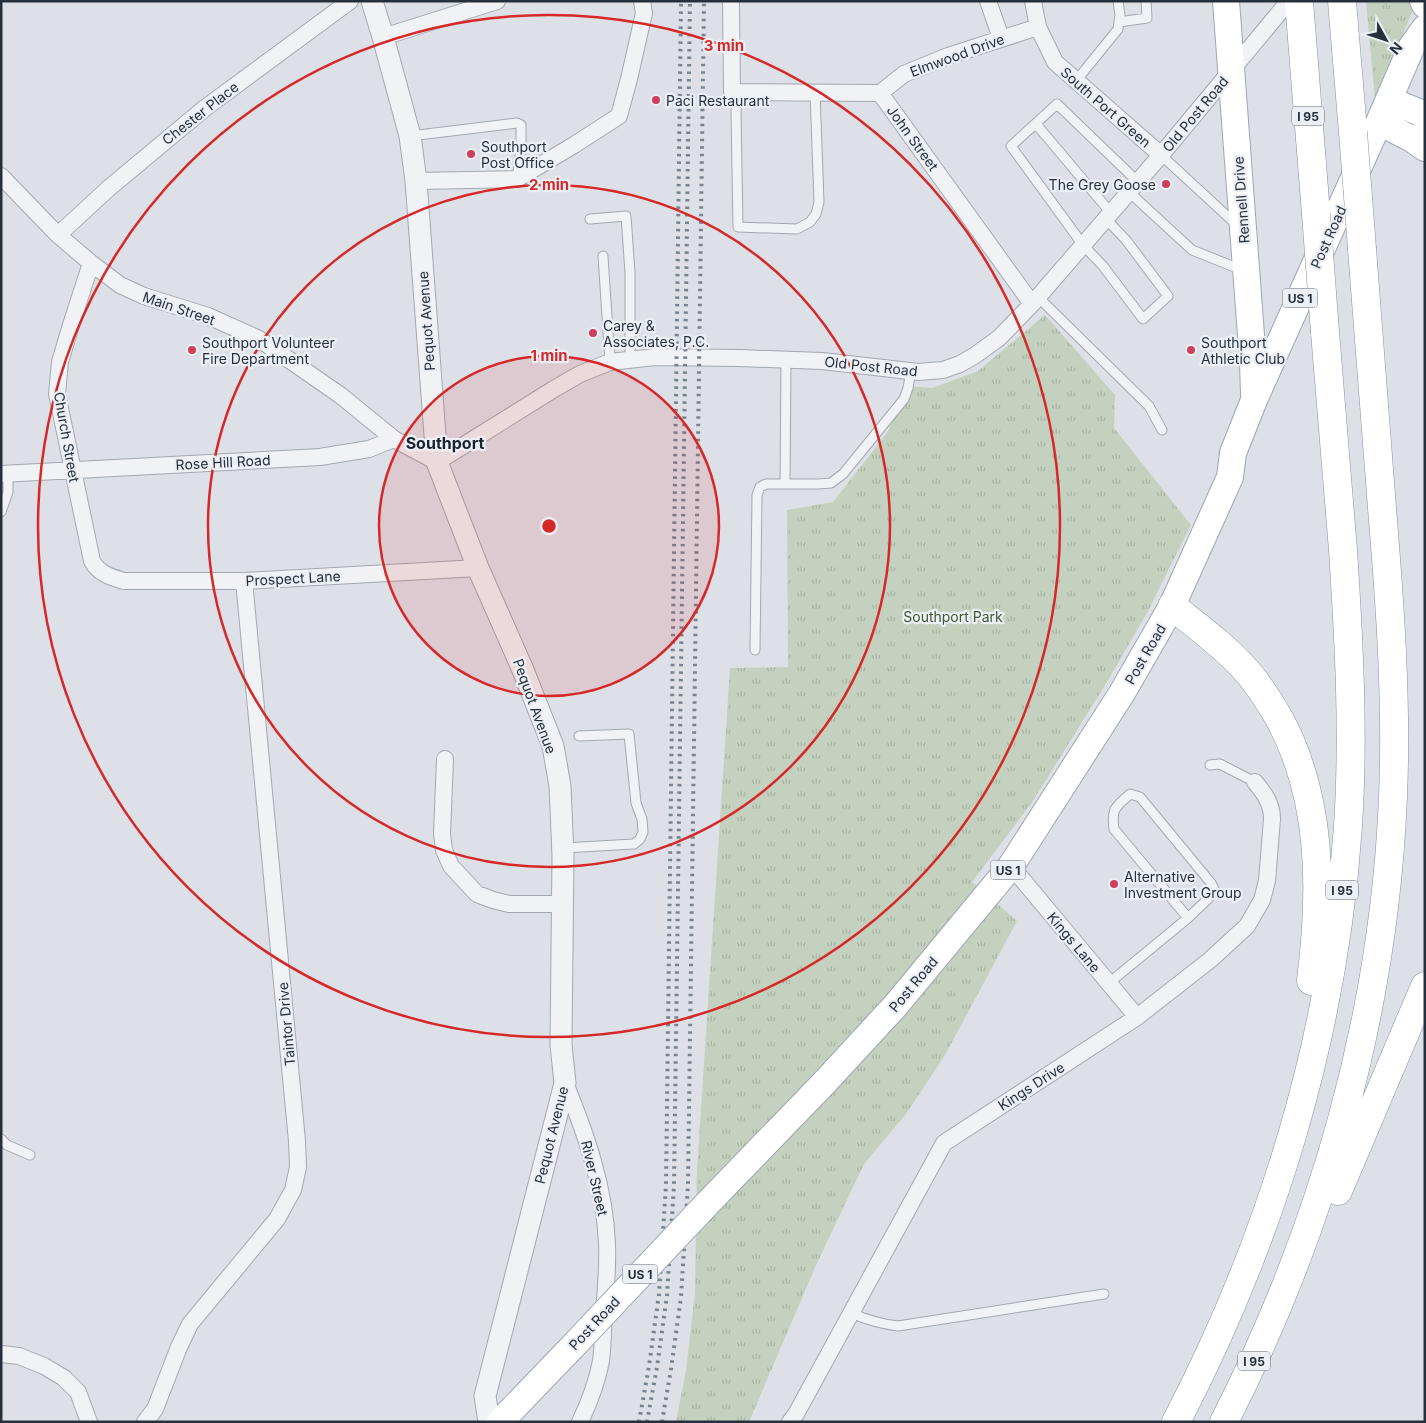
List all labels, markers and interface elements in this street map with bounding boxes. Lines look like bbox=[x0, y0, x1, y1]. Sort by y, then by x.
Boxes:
north arrow bbox=[1361, 15, 1411, 65]
street label: Elmwood Drive bbox=[907, 30, 1007, 80]
text: 3 min bbox=[704, 36, 744, 55]
text: N bbox=[1386, 39, 1406, 58]
street label: South Port Green bbox=[1057, 63, 1155, 151]
street label: Old Post Road bbox=[1158, 73, 1232, 155]
street label: Chester Place bbox=[158, 78, 242, 148]
place label: Paci Restaurant bbox=[666, 92, 770, 109]
marker: Paci Restaurant bbox=[650, 94, 662, 106]
street label: John Street bbox=[884, 102, 943, 174]
road number: I 95 bbox=[1292, 106, 1324, 125]
place label: Southport Post Office bbox=[481, 138, 554, 171]
marker: Southport Post Office bbox=[465, 148, 477, 160]
street label: Rennell Drive bbox=[1229, 156, 1253, 244]
text: 2 min bbox=[529, 175, 569, 194]
place label: The Grey Goose bbox=[1049, 176, 1156, 193]
marker: The Grey Goose bbox=[1160, 178, 1172, 190]
street label: Post Road bbox=[1307, 203, 1349, 271]
street label: Pequot Avenue bbox=[414, 271, 438, 371]
street label: Main Street bbox=[140, 288, 218, 328]
road number: US 1 bbox=[1282, 288, 1318, 308]
place label: Carey & Associates, P.C. bbox=[603, 317, 709, 350]
marker: Carey & Associates, P.C. bbox=[587, 327, 599, 339]
place label: Southport Volunteer Fire Department bbox=[202, 334, 335, 367]
place label: Southport Athletic Club bbox=[1201, 334, 1285, 367]
marker: Southport Volunteer Fire Department bbox=[186, 344, 198, 356]
marker: Southport Athletic Club bbox=[1185, 344, 1197, 356]
text: 1 min bbox=[530, 346, 568, 365]
street label: Old Post Road bbox=[824, 353, 918, 379]
street label: Church Street bbox=[51, 390, 83, 484]
district label: Southport bbox=[406, 433, 484, 453]
street label: Rose Hill Road bbox=[175, 451, 271, 473]
centre of rings bbox=[540, 517, 558, 535]
street label: Prospect Lane bbox=[245, 567, 341, 589]
park label: Southport Park bbox=[903, 608, 1003, 625]
street label: Post Road bbox=[1121, 621, 1169, 687]
street label: Pequot Avenue bbox=[510, 656, 560, 756]
road number: US 1 bbox=[990, 860, 1026, 880]
place label: Alternative Investment Group bbox=[1124, 868, 1242, 901]
marker: Alternative Investment Group bbox=[1108, 878, 1120, 890]
road number: I 95 bbox=[1326, 880, 1358, 900]
street label: Kings Lane bbox=[1044, 908, 1104, 976]
street label: Post Road bbox=[885, 953, 941, 1015]
street label: Taintor Drive bbox=[274, 981, 298, 1067]
street label: Kings Drive bbox=[995, 1058, 1067, 1114]
street label: Pequot Avenue bbox=[531, 1084, 571, 1186]
street label: River Street bbox=[578, 1139, 612, 1218]
road number: US 1 bbox=[622, 1264, 658, 1284]
street label: Post Road bbox=[565, 1293, 623, 1353]
road number: I 95 bbox=[1238, 1352, 1270, 1370]

